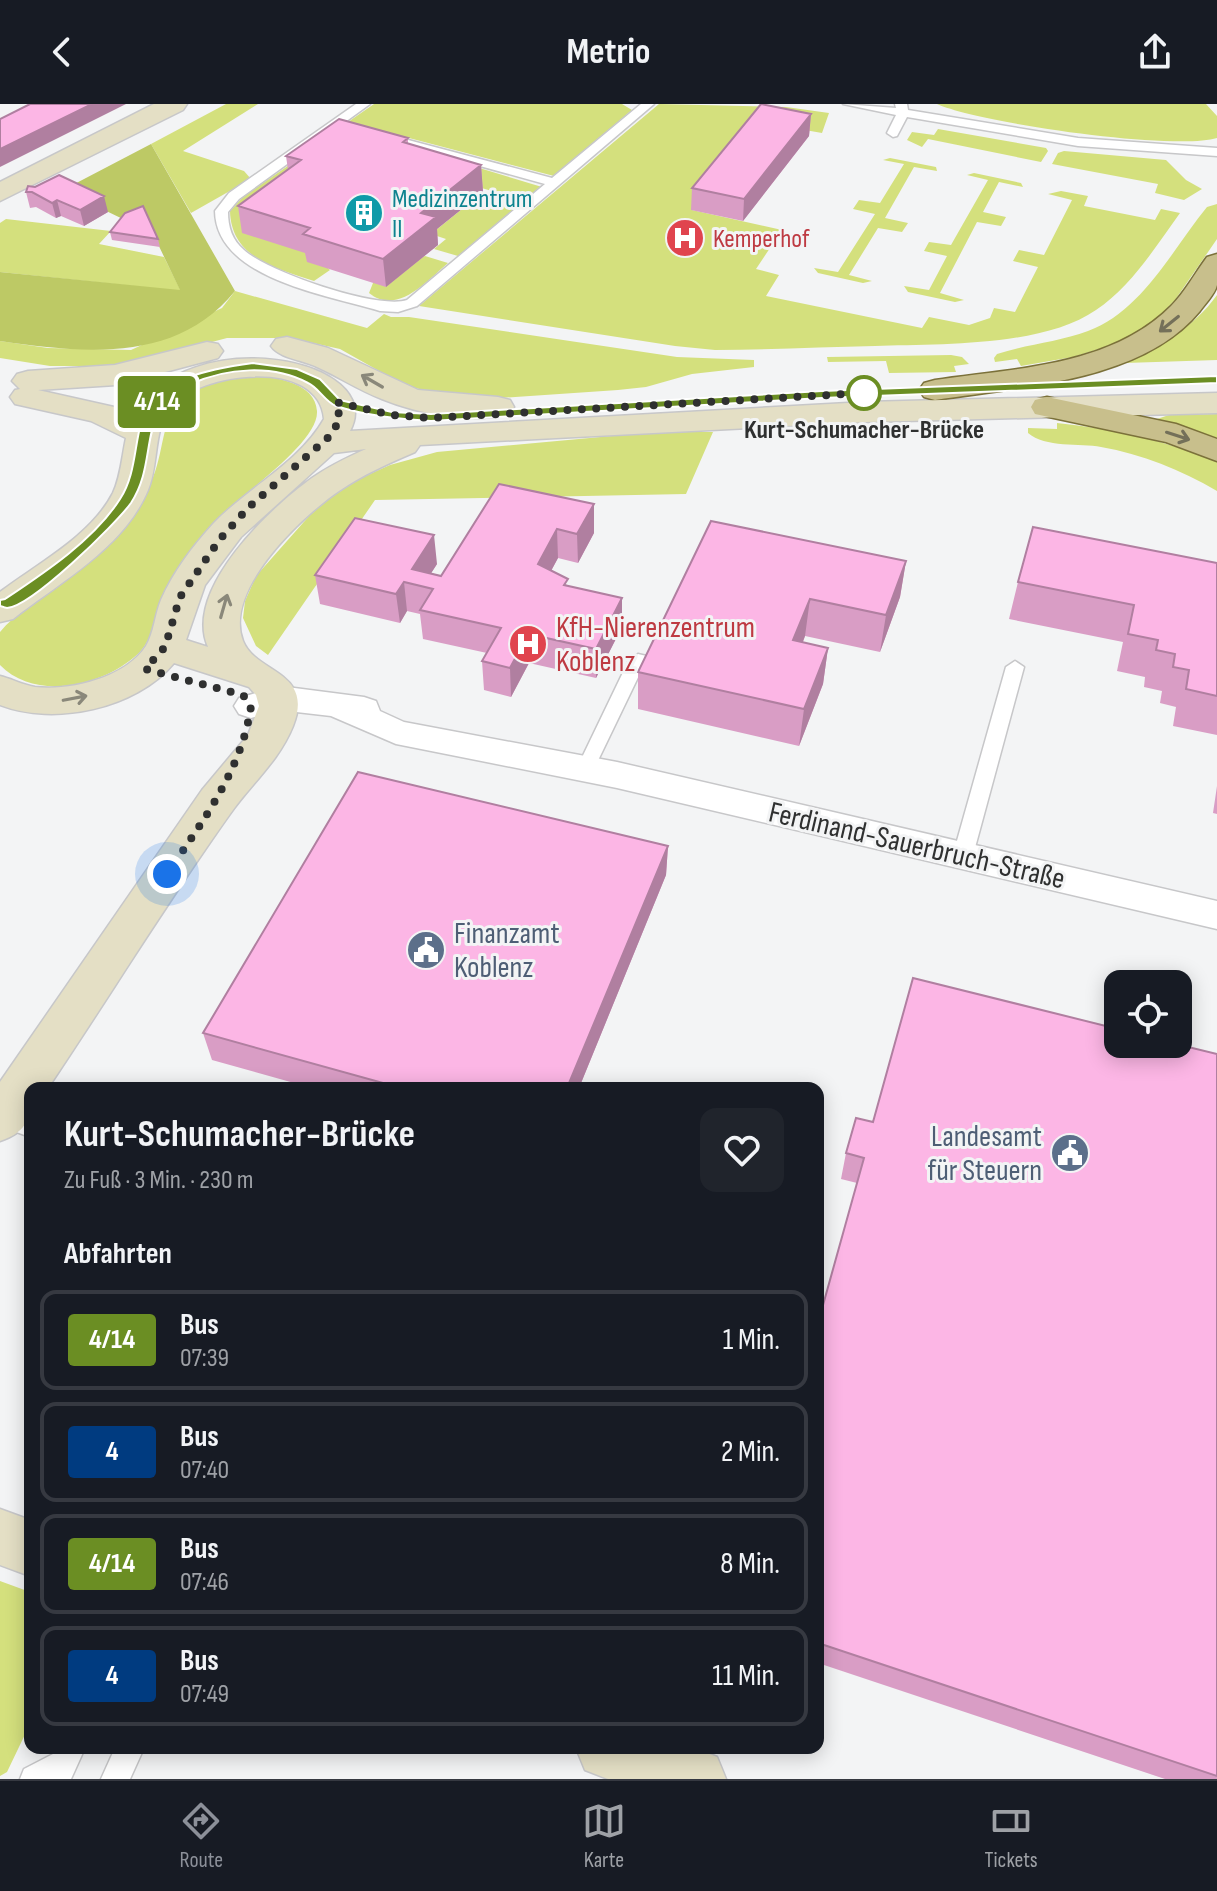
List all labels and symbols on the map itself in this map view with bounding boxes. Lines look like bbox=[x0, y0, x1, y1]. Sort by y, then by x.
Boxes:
place label: Medizinzentrum II bbox=[392, 184, 533, 245]
building icon: Medizinzentrum II bbox=[343, 192, 385, 234]
hospital icon: Kemperhof bbox=[664, 217, 706, 259]
place label: Kemperhof bbox=[713, 224, 810, 255]
one-way arrow bbox=[1159, 315, 1180, 333]
one-way arrow bbox=[361, 373, 384, 389]
line badge: 4/14 bbox=[101, 376, 213, 428]
marker: Kurt-Schumacher-Brücke bbox=[847, 376, 881, 410]
place label: Kurt-Schumacher-Brücke bbox=[744, 415, 984, 446]
one-way arrow bbox=[1165, 430, 1190, 444]
one-way arrow bbox=[218, 594, 233, 619]
place label: KfH-Nierenzentrum Koblenz bbox=[556, 610, 755, 680]
hospital icon: KfH-Nierenzentrum Koblenz bbox=[507, 623, 549, 665]
one-way arrow bbox=[62, 689, 87, 704]
street label: Ferdinand-Sauerbruch-Straße bbox=[765, 794, 1068, 898]
your location bbox=[147, 854, 187, 894]
place label: Finanzamt Koblenz bbox=[454, 916, 560, 986]
public building icon: Finanzamt Koblenz bbox=[405, 929, 447, 971]
place label: Landesamt für Steuern bbox=[928, 1119, 1042, 1189]
public building icon: Landesamt für Steuern bbox=[1049, 1132, 1091, 1174]

